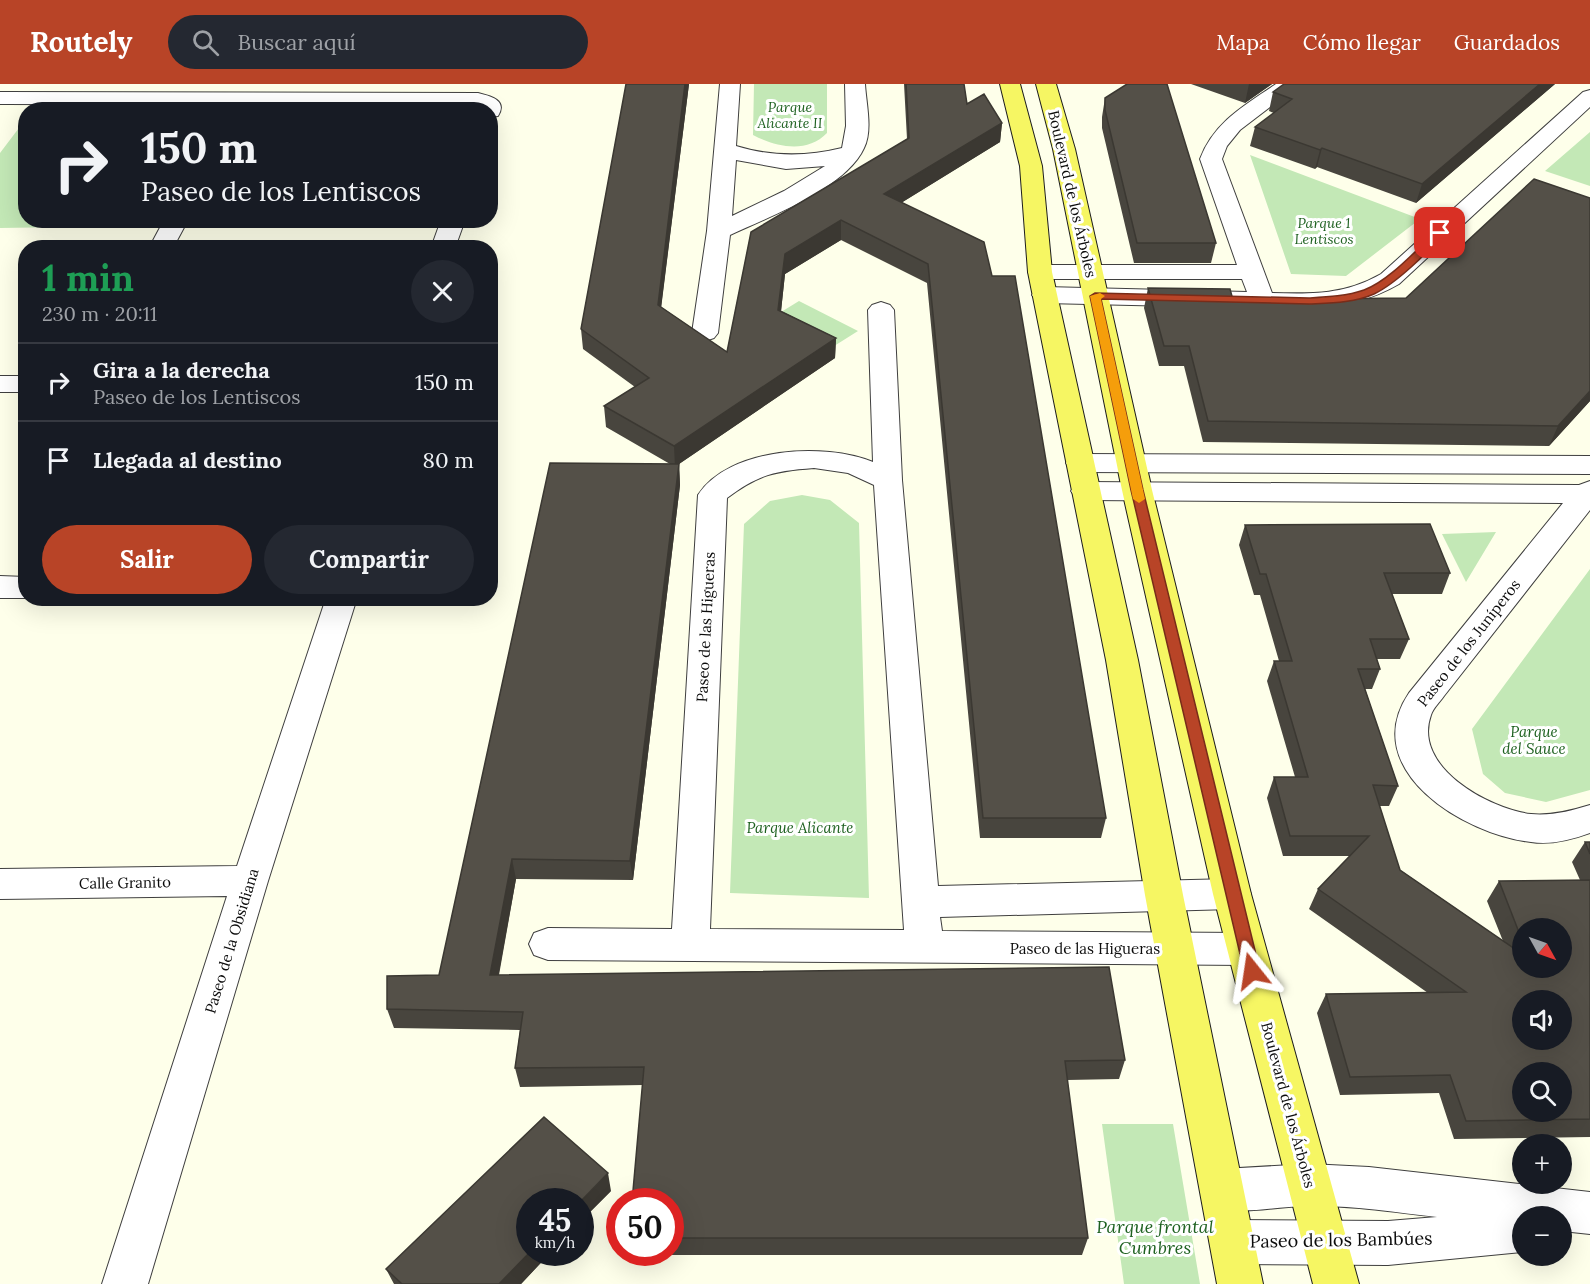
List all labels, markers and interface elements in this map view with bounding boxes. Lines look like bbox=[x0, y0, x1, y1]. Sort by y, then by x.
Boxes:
search box bbox=[168, 15, 588, 69]
text: Routely bbox=[30, 24, 132, 60]
icon: search bbox=[189, 26, 222, 59]
text: Buscar aquí bbox=[237, 28, 356, 56]
text: Mapa bbox=[1216, 29, 1270, 56]
text: Cómo llegar bbox=[1303, 29, 1421, 56]
text: Guardados bbox=[1454, 29, 1560, 56]
park label: Parque Alicante II bbox=[757, 98, 823, 132]
street label: Boulevard de los Árboles bbox=[1044, 108, 1101, 279]
text: 150 m bbox=[141, 121, 257, 175]
icon: right bbox=[42, 126, 120, 204]
text: Paseo de los Lentiscos bbox=[141, 174, 421, 208]
pin bbox=[1414, 207, 1465, 258]
park label: Parque 1 Lentiscos bbox=[1295, 214, 1353, 248]
icon: arrive bbox=[1423, 216, 1456, 249]
text: 1 min bbox=[42, 255, 134, 301]
button: close bbox=[411, 260, 474, 323]
text: 230 m · 20:11 bbox=[42, 301, 157, 326]
text: Gira a la derecha bbox=[93, 356, 270, 384]
icon: right bbox=[42, 366, 75, 399]
text: 150 m bbox=[415, 368, 474, 396]
text: Paseo de los Lentiscos bbox=[93, 384, 300, 409]
icon: arrive bbox=[42, 444, 75, 477]
text: Llegada al destino bbox=[93, 446, 282, 474]
text: 80 m bbox=[423, 446, 474, 474]
button: Salir bbox=[42, 525, 252, 594]
button: Compartir bbox=[264, 525, 474, 594]
street label: Paseo de las Higueras bbox=[692, 551, 719, 703]
street label: Paseo de los Juníperos bbox=[1413, 575, 1524, 710]
park label: Parque del Sauce bbox=[1502, 722, 1566, 758]
park label: Parque Alicante bbox=[746, 818, 854, 837]
street label: Paseo de la Obsidiana bbox=[200, 866, 263, 1016]
street label: Calle Granito bbox=[79, 872, 171, 893]
north arrow bbox=[1512, 918, 1572, 978]
map controls bbox=[1512, 918, 1572, 1266]
street label: Paseo de las Higueras bbox=[1010, 939, 1160, 958]
position arrow bbox=[1220, 939, 1284, 1003]
button: sound bbox=[1512, 990, 1572, 1050]
street label: Boulevard de los Árboles bbox=[1257, 1020, 1320, 1190]
button: search bbox=[1512, 1062, 1572, 1122]
button: + bbox=[1512, 1134, 1572, 1194]
speed limit sign: 50 bbox=[606, 1188, 684, 1266]
text: 45 bbox=[539, 1201, 571, 1239]
button: − bbox=[1512, 1206, 1572, 1266]
park label: Parque frontal Cumbres bbox=[1096, 1215, 1214, 1259]
street label: Paseo de los Bambúes bbox=[1249, 1226, 1433, 1253]
text: km/h bbox=[535, 1233, 575, 1252]

